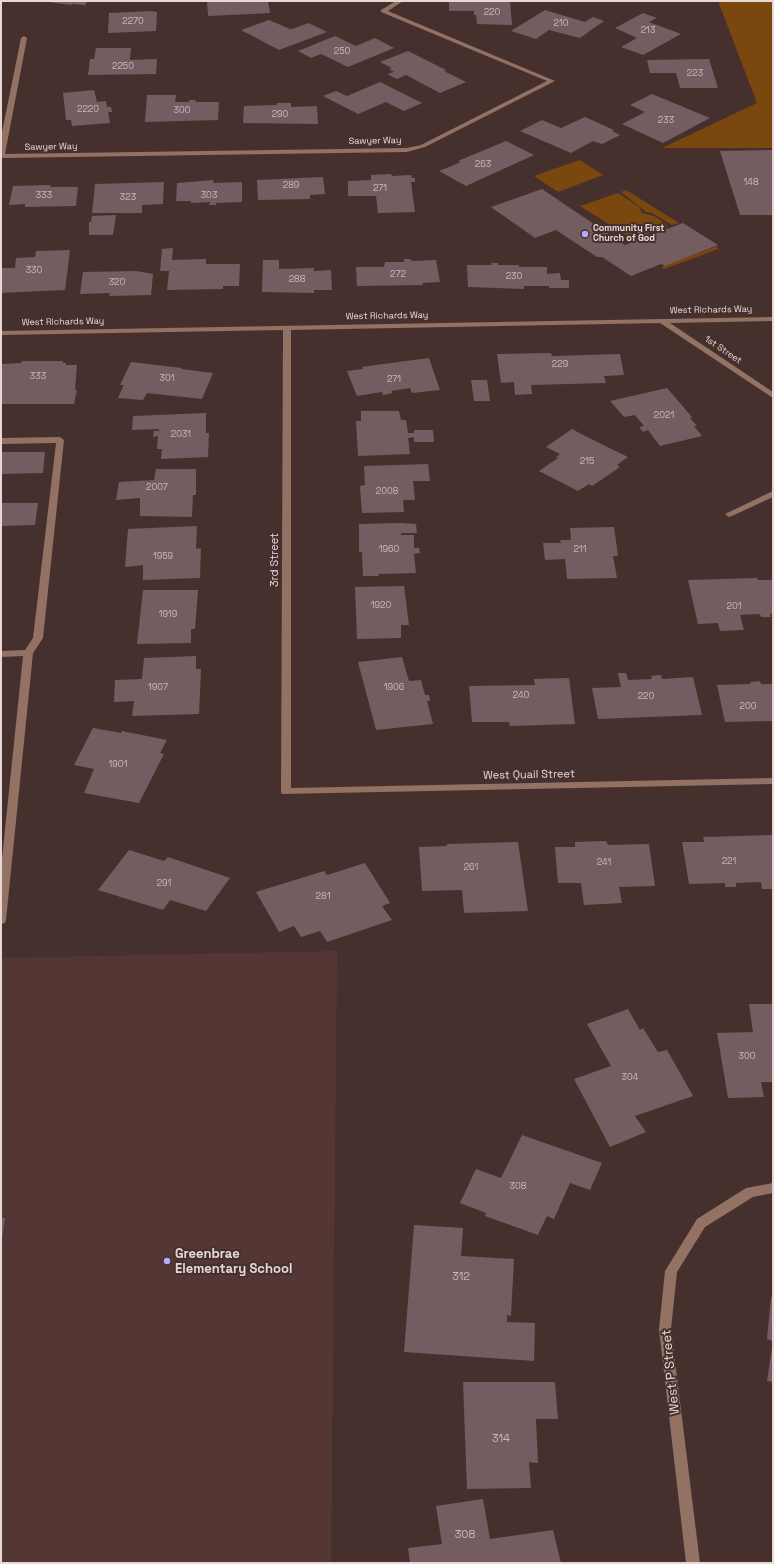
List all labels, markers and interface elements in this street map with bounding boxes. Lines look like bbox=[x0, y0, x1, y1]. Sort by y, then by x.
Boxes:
house number: 220 bbox=[484, 8, 500, 18]
house number: 2270 bbox=[122, 17, 144, 27]
house number: 210 bbox=[554, 19, 568, 29]
house number: 213 bbox=[641, 26, 655, 36]
house number: 250 bbox=[334, 47, 350, 57]
house number: 2250 bbox=[112, 62, 134, 72]
house number: 223 bbox=[687, 69, 703, 79]
house number: 2220 bbox=[77, 105, 99, 115]
house number: 300 bbox=[174, 106, 190, 116]
house number: 290 bbox=[272, 110, 288, 120]
house number: 233 bbox=[658, 116, 674, 126]
street label: Sawyer Way bbox=[349, 135, 401, 147]
street label: Sawyer Way bbox=[25, 141, 77, 153]
house number: 263 bbox=[475, 160, 491, 170]
house number: 148 bbox=[744, 178, 758, 188]
house number: 289 bbox=[283, 181, 299, 191]
house number: 271 bbox=[373, 184, 387, 194]
house number: 333 bbox=[36, 191, 52, 201]
house number: 303 bbox=[201, 191, 217, 201]
house number: 323 bbox=[120, 193, 136, 203]
place label: Community First Church of God bbox=[593, 224, 664, 245]
marker: Community First Church of God bbox=[580, 229, 590, 239]
house number: 330 bbox=[26, 266, 42, 276]
house number: 272 bbox=[390, 270, 406, 280]
house number: 230 bbox=[506, 272, 522, 282]
house number: 288 bbox=[289, 275, 305, 285]
house number: 320 bbox=[109, 278, 125, 288]
street label: West Richards Way bbox=[670, 304, 752, 316]
street label: West Richards Way bbox=[346, 310, 428, 322]
street label: West Richards Way bbox=[22, 316, 104, 328]
street label: 1st Street bbox=[702, 334, 744, 366]
house number: 229 bbox=[552, 360, 568, 370]
house number: 333 bbox=[30, 372, 46, 382]
house number: 301 bbox=[160, 374, 174, 384]
house number: 271 bbox=[387, 375, 401, 385]
house number: 2021 bbox=[654, 411, 674, 421]
house number: 2031 bbox=[171, 430, 191, 440]
house number: 215 bbox=[580, 457, 594, 467]
house number: 2007 bbox=[146, 483, 168, 493]
house number: 2008 bbox=[376, 487, 398, 497]
street label: 3rd Street bbox=[268, 533, 282, 587]
house number: 1960 bbox=[379, 545, 399, 555]
house number: 211 bbox=[574, 545, 586, 555]
house number: 1959 bbox=[153, 552, 173, 562]
house number: 1920 bbox=[371, 601, 391, 611]
house number: 201 bbox=[727, 602, 741, 612]
house number: 1919 bbox=[159, 610, 177, 620]
house number: 1907 bbox=[148, 683, 168, 693]
house number: 1906 bbox=[384, 683, 404, 693]
house number: 240 bbox=[513, 691, 529, 701]
house number: 220 bbox=[638, 692, 654, 702]
house number: 200 bbox=[740, 702, 756, 712]
house number: 1901 bbox=[109, 760, 127, 770]
street label: West Quail Street bbox=[483, 768, 575, 782]
house number: 221 bbox=[722, 857, 736, 867]
house number: 241 bbox=[597, 858, 611, 868]
house number: 261 bbox=[464, 863, 478, 873]
house number: 291 bbox=[157, 879, 171, 889]
house number: 281 bbox=[316, 892, 330, 902]
house number: 300 bbox=[739, 1052, 755, 1062]
house number: 304 bbox=[622, 1073, 638, 1083]
house number: 308 bbox=[510, 1182, 526, 1192]
place label: Greenbrae Elementary School bbox=[175, 1246, 292, 1277]
marker: Greenbrae Elementary School bbox=[162, 1256, 172, 1266]
house number: 312 bbox=[452, 1270, 470, 1284]
street label: West P Street bbox=[659, 1329, 683, 1415]
house number: 314 bbox=[492, 1432, 510, 1446]
house number: 308 bbox=[455, 1528, 475, 1542]

